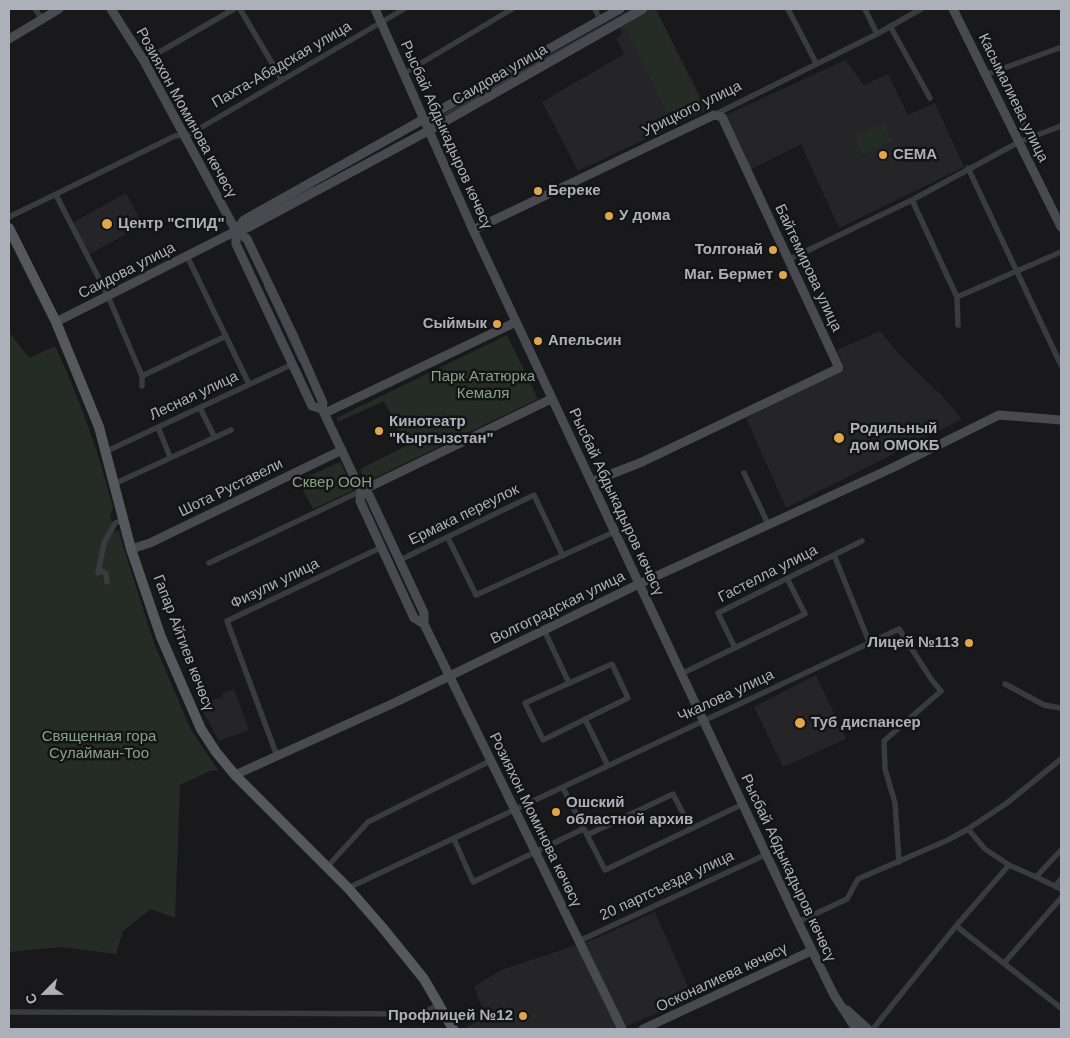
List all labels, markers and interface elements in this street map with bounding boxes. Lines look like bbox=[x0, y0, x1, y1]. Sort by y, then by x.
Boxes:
street label: Пахта-Абадская улица bbox=[209, 18, 355, 112]
street label: Розияхон Моминова көчөсү bbox=[132, 25, 240, 201]
street label: Касымалиева улица bbox=[974, 31, 1052, 165]
street label: Рысбай Абдыкадыров көчөсү bbox=[396, 38, 496, 232]
street label: Саидова улица bbox=[449, 41, 551, 109]
street label: Урицкого улица bbox=[639, 77, 745, 141]
place label: СЕМА bbox=[893, 146, 937, 164]
marker: СЕМА bbox=[877, 149, 889, 161]
place label: Береке bbox=[548, 182, 600, 200]
marker: Береке bbox=[532, 185, 544, 197]
street label: Байтемирова улица bbox=[771, 201, 845, 335]
place label: У дома bbox=[619, 207, 670, 225]
marker: У дома bbox=[603, 210, 615, 222]
place label: Центр "СПИД" bbox=[118, 215, 225, 233]
marker: Центр "СПИД" bbox=[100, 217, 114, 231]
street label: Саидова улица bbox=[76, 239, 178, 303]
place label: Толгонай bbox=[695, 241, 763, 259]
marker: Толгонай bbox=[767, 244, 779, 256]
place label: Маг. Бермет bbox=[684, 266, 773, 284]
marker: Маг. Бермет bbox=[777, 269, 789, 281]
place label: Сыймык bbox=[423, 315, 487, 333]
marker: Сыймык bbox=[491, 318, 503, 330]
place label: Апельсин bbox=[548, 332, 622, 350]
marker: Апельсин bbox=[532, 335, 544, 347]
street label: Лесная улица bbox=[147, 368, 241, 424]
park label: Парк Ататюрка Кемаля bbox=[431, 368, 535, 403]
street label: Рысбай Абдыкадыров көчөсү bbox=[565, 406, 667, 598]
place label: Кинотеатр "Кыргызстан" bbox=[389, 413, 494, 448]
place label: Родильный дом ОМОКБ bbox=[850, 420, 940, 455]
marker: Кинотеатр "Кыргызстан" bbox=[373, 425, 385, 437]
marker: Родильный дом ОМОКБ bbox=[832, 431, 846, 445]
street label: Шота Руставели bbox=[176, 455, 286, 521]
park label: Сквер ООН bbox=[292, 474, 372, 492]
street label: Ермака переулок bbox=[406, 481, 522, 549]
street label: Гастелла улица bbox=[715, 541, 821, 607]
street label: Физули улица bbox=[228, 555, 322, 613]
street label: Волгоградская улица bbox=[488, 568, 628, 648]
street label: Гапар Айтиев көчөсү bbox=[149, 572, 217, 714]
place label: Лицей №113 bbox=[867, 634, 959, 652]
marker: Лицей №113 bbox=[963, 637, 975, 649]
street label: Чкалова улица bbox=[675, 666, 777, 726]
place label: Туб диспансер bbox=[811, 714, 921, 732]
marker: Туб диспансер bbox=[793, 716, 807, 730]
park label: Священная гора Сулайман-Тоо bbox=[42, 728, 156, 763]
street label: Розияхон Моминова көчөсү bbox=[485, 730, 585, 910]
street label: Рысбай Абдыкадыров көчөсү bbox=[737, 772, 839, 964]
place label: Ошский областной архив bbox=[566, 794, 693, 829]
marker: Ошский областной архив bbox=[550, 806, 562, 818]
street label: 20 партсъезда улица bbox=[597, 847, 737, 925]
street label: Осконалиева көчөсү bbox=[654, 940, 790, 1016]
north arrow bbox=[20, 968, 70, 1018]
text: С bbox=[22, 991, 41, 1007]
place label: Профлицей №12 bbox=[388, 1007, 513, 1025]
marker: Профлицей №12 bbox=[517, 1010, 529, 1022]

